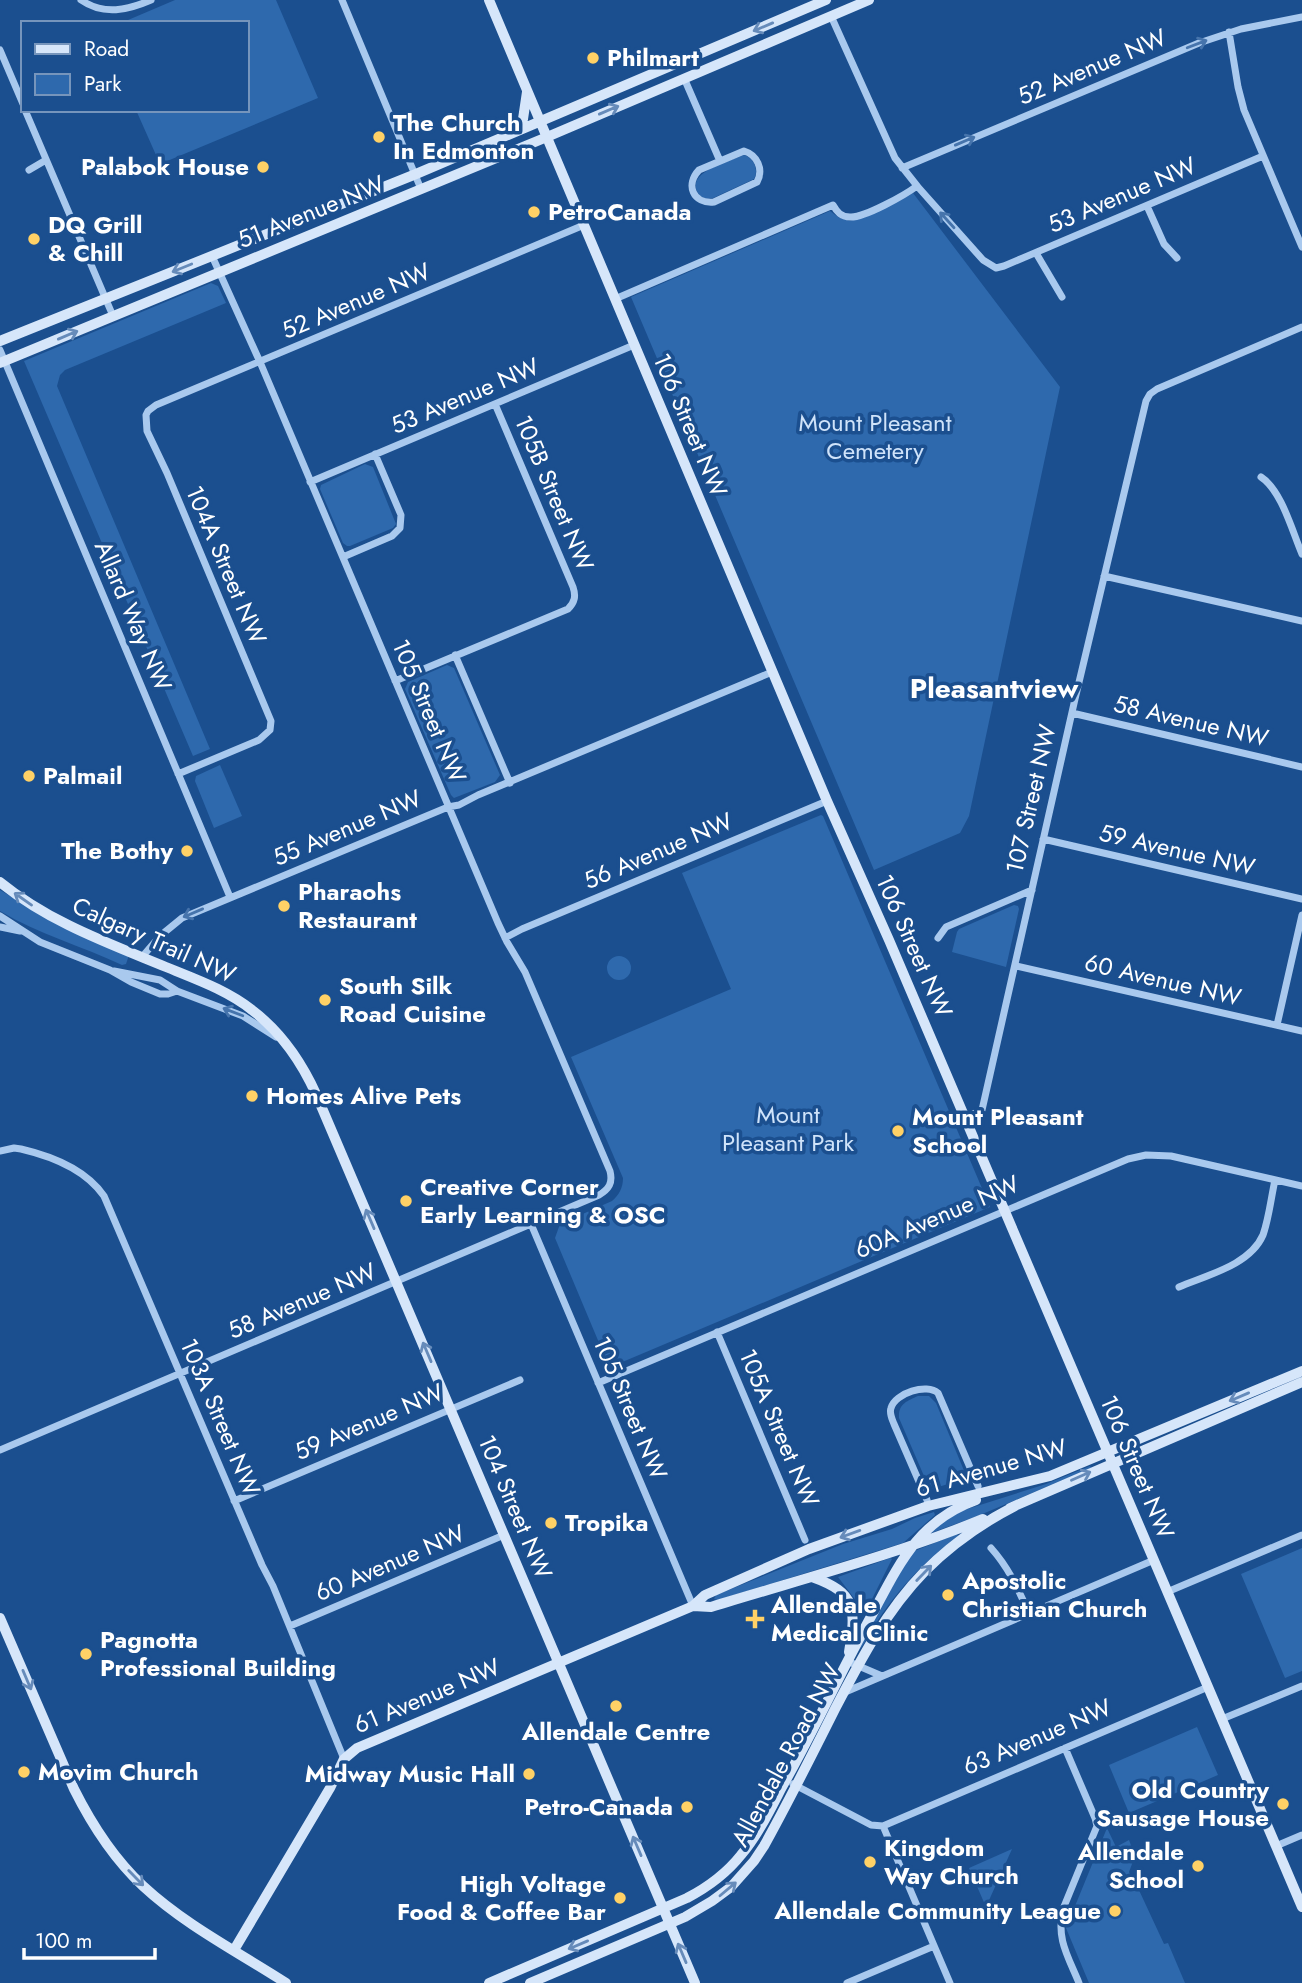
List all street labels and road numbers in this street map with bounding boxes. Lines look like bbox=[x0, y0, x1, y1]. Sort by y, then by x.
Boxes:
street label: 52 Avenue NW bbox=[1012, 19, 1172, 114]
street label: 53 Avenue NW bbox=[1042, 147, 1202, 242]
street label: 51 Avenue NW bbox=[232, 166, 390, 257]
street label: 52 Avenue NW bbox=[276, 253, 436, 348]
street label: 53 Avenue NW bbox=[385, 348, 545, 443]
street label: 106 Street NW bbox=[644, 348, 737, 502]
street label: 105B Street NW bbox=[506, 409, 603, 576]
street label: 104A Street NW bbox=[177, 480, 276, 650]
street label: Allard Way NW bbox=[86, 535, 181, 697]
street label: 105 Street NW bbox=[384, 634, 476, 788]
street label: 58 Avenue NW bbox=[1110, 686, 1272, 755]
street label: 107 Street NW bbox=[996, 721, 1065, 877]
street label: 55 Avenue NW bbox=[267, 780, 427, 875]
street label: 56 Avenue NW bbox=[578, 803, 738, 898]
street label: 59 Avenue NW bbox=[1096, 815, 1259, 884]
street label: 106 Street NW bbox=[867, 869, 962, 1023]
street label: Calgary Trail NW bbox=[67, 888, 242, 991]
street label: 60 Avenue NW bbox=[1081, 944, 1245, 1015]
street label: 60A Avenue NW bbox=[849, 1166, 1025, 1267]
street label: 58 Avenue NW bbox=[222, 1253, 382, 1348]
street label: 105 Street NW bbox=[585, 1331, 677, 1485]
street label: 103A Street NW bbox=[172, 1333, 269, 1501]
street label: 105A Street NW bbox=[730, 1343, 829, 1512]
street label: 59 Avenue NW bbox=[289, 1374, 449, 1469]
street label: 106 Street NW bbox=[1091, 1390, 1184, 1544]
street label: 104 Street NW bbox=[469, 1429, 562, 1584]
street label: 61 Avenue NW bbox=[911, 1429, 1071, 1506]
street label: 60 Avenue NW bbox=[309, 1515, 470, 1610]
street label: 61 Avenue NW bbox=[348, 1649, 506, 1742]
street label: Allendale Road NW bbox=[722, 1657, 849, 1853]
street label: 63 Avenue NW bbox=[957, 1689, 1117, 1784]

